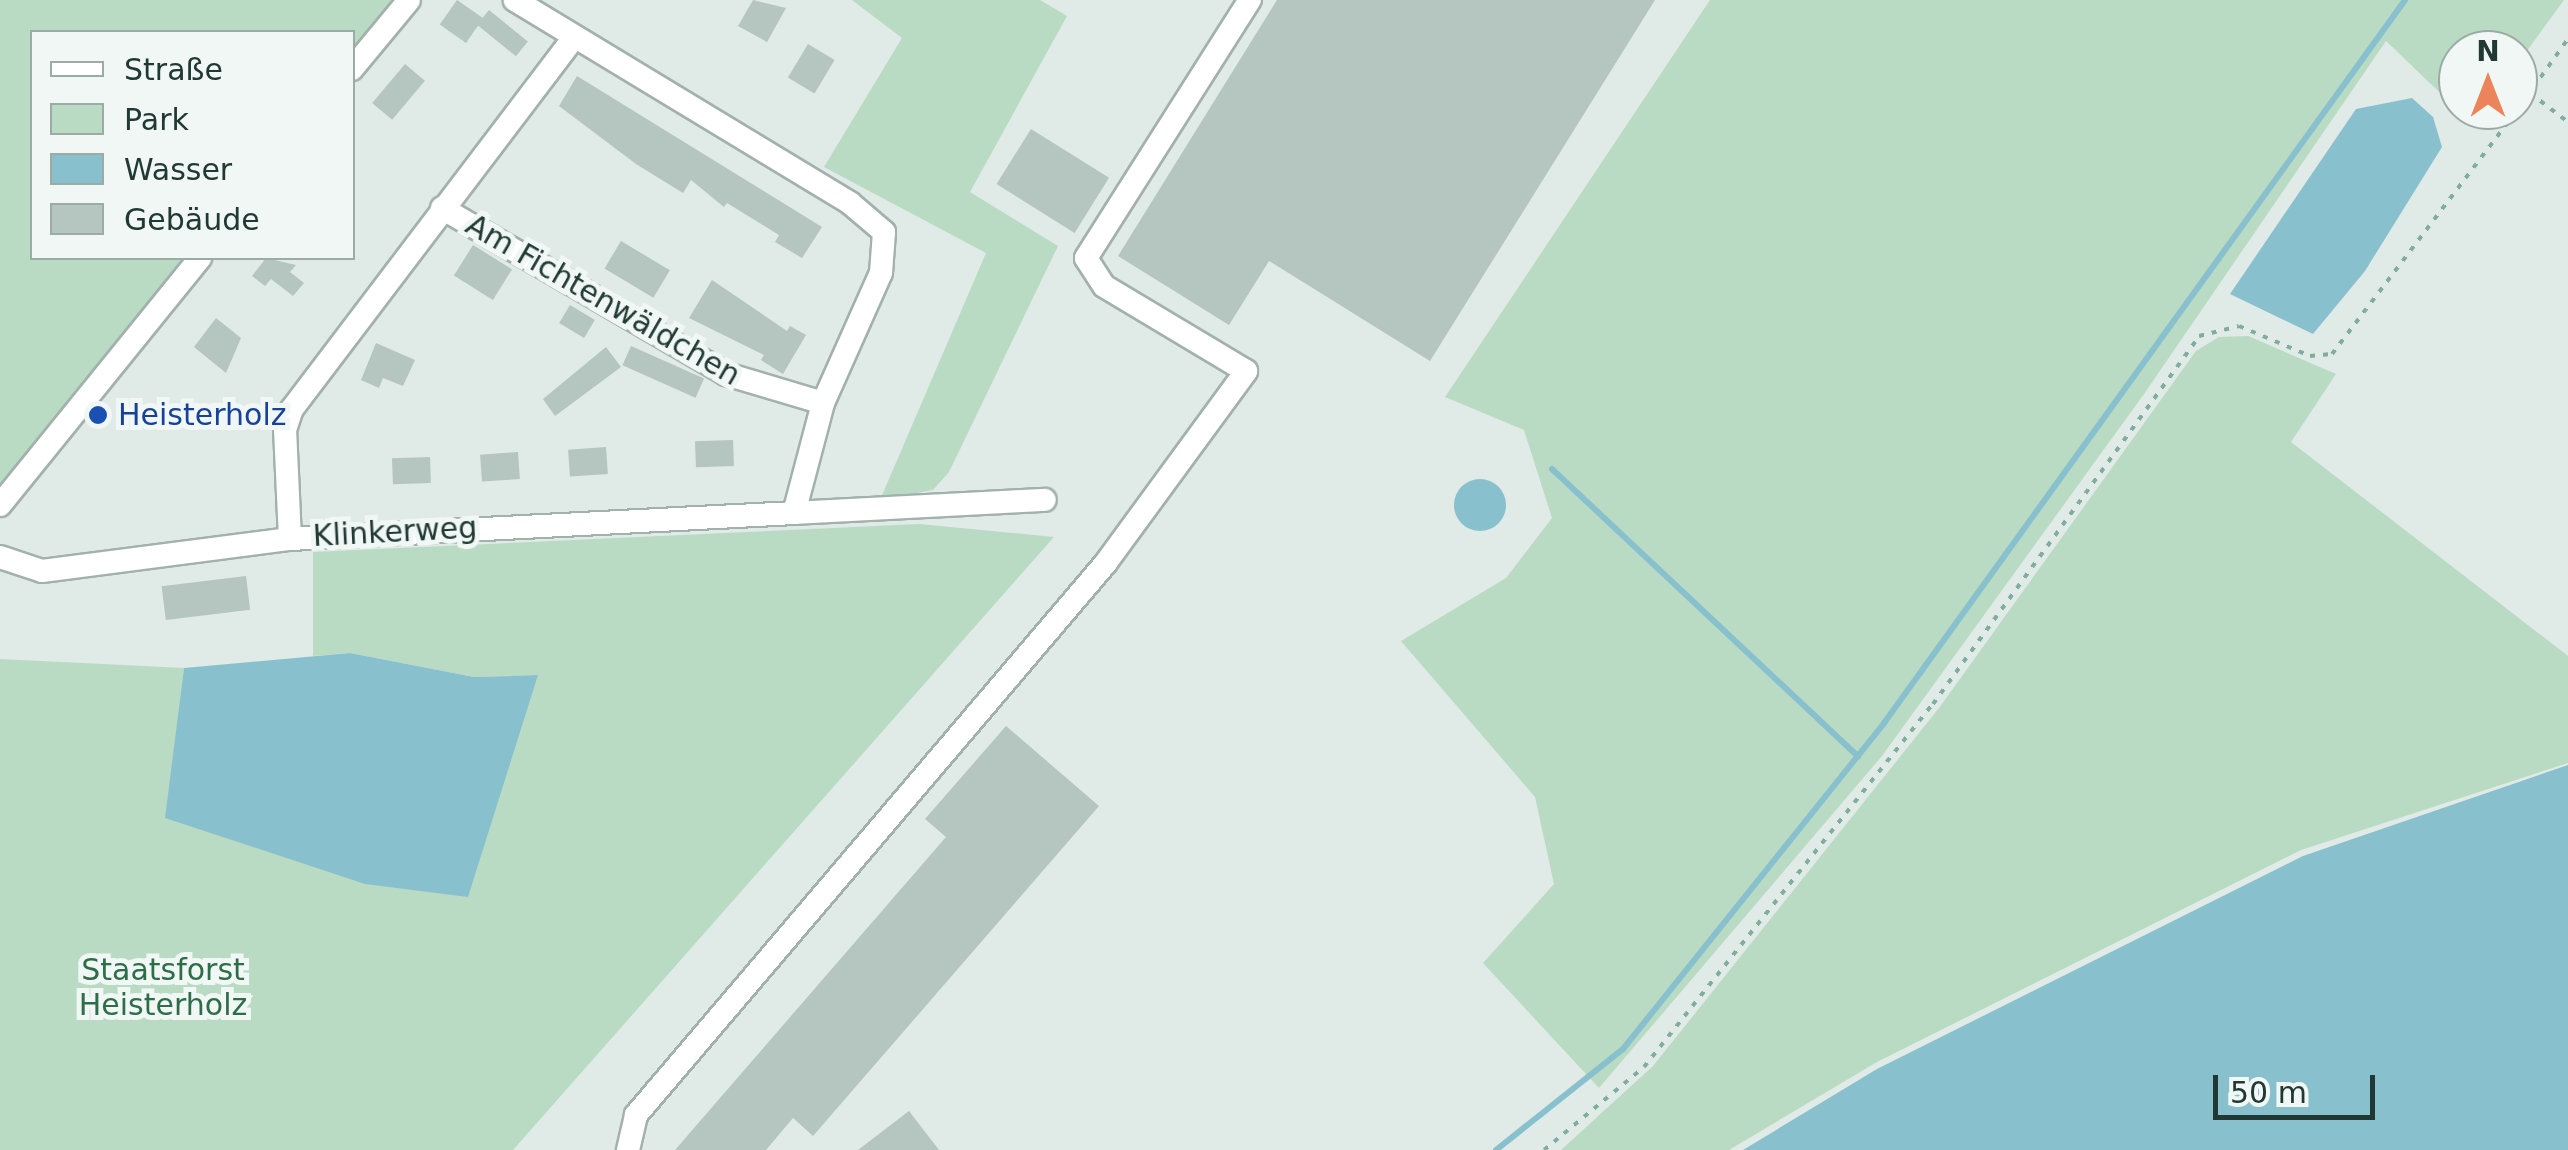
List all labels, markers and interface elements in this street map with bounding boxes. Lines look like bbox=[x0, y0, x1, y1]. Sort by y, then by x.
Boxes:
legend bbox=[30, 30, 355, 260]
north arrow bbox=[2438, 30, 2538, 130]
text: N bbox=[2476, 35, 2500, 68]
text: Straße bbox=[124, 52, 223, 87]
text: Park bbox=[124, 102, 189, 137]
text: Wasser bbox=[124, 152, 232, 187]
text: Gebäude bbox=[124, 202, 260, 237]
street label: Am Fichtenwäldchen bbox=[459, 207, 747, 393]
place label: Heisterholz bbox=[118, 397, 286, 433]
marker: Heisterholz bbox=[87, 404, 109, 426]
street label: Klinkerweg bbox=[312, 510, 478, 554]
park label: Staatsforst Heisterholz bbox=[79, 952, 247, 1022]
scale bar bbox=[2218, 1055, 2380, 1117]
text: 50 m bbox=[2230, 1075, 2307, 1110]

